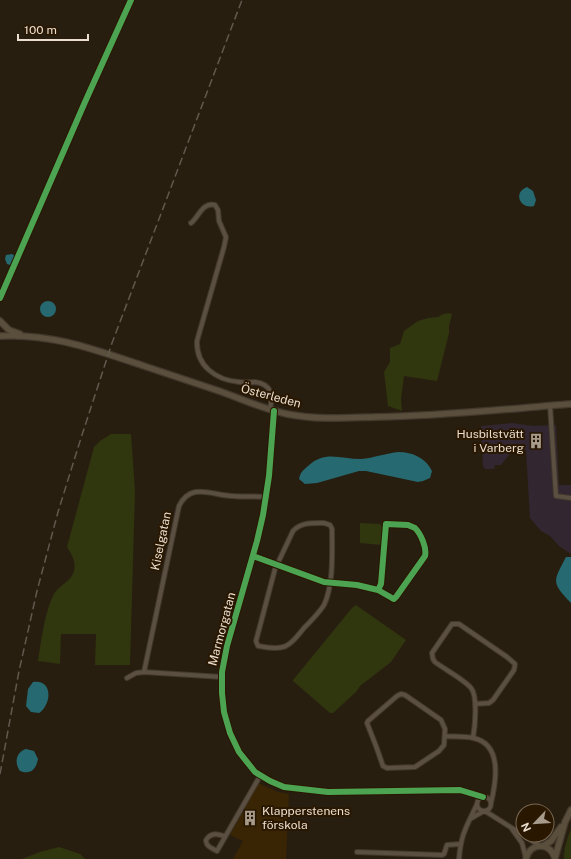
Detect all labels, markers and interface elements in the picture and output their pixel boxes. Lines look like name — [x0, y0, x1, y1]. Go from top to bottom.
scale bar — [18, 16, 88, 42]
text: 100 m — [24, 23, 57, 37]
street label: Österleden — [239, 381, 303, 411]
place label: Husbilstvätt i Varberg — [456, 427, 524, 455]
building icon: Husbilstvätt i Varberg — [527, 432, 545, 450]
street label: Kiselgatan — [148, 510, 174, 572]
street label: Marmorgatan — [205, 591, 239, 667]
north arrow — [515, 803, 555, 843]
place label: Klapperstenens förskola — [262, 804, 350, 832]
building icon: Klapperstenens förskola — [241, 809, 259, 827]
text: N — [519, 821, 533, 834]

